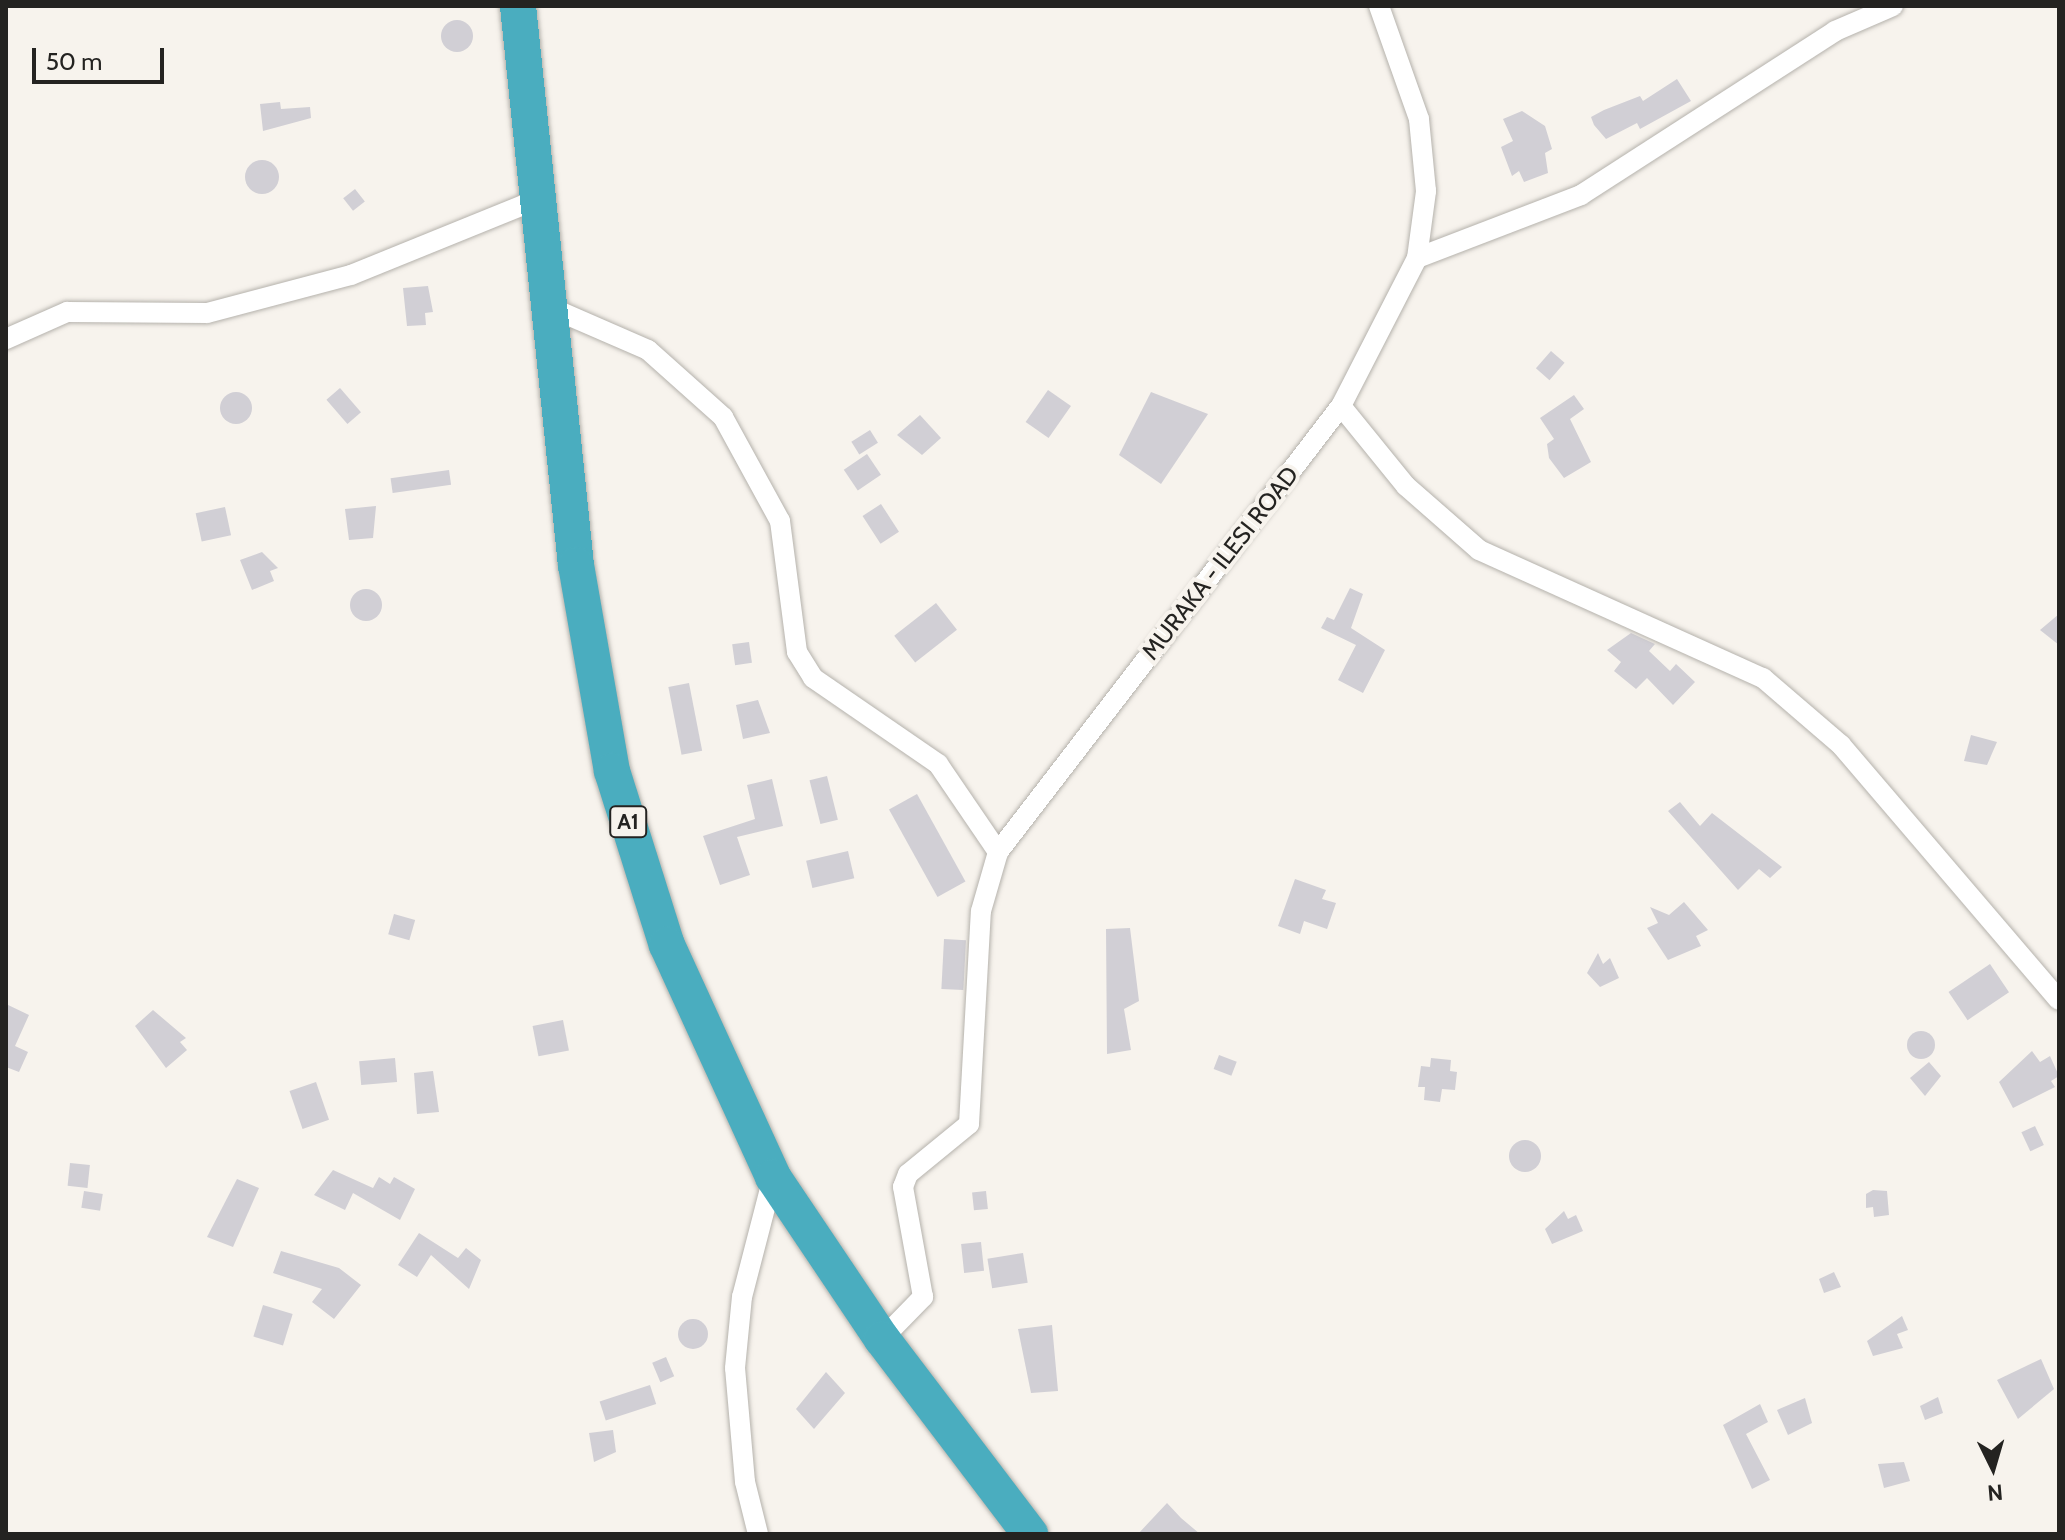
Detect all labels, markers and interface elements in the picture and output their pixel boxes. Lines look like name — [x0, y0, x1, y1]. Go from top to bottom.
scale bar — [36, 32, 168, 82]
text: 50 m — [46, 47, 102, 76]
street label: MURAKA - ILESI ROAD — [1136, 461, 1304, 665]
road number: A1 — [608, 804, 648, 840]
north arrow — [1953, 1428, 2033, 1508]
text: N — [1986, 1478, 2004, 1507]

